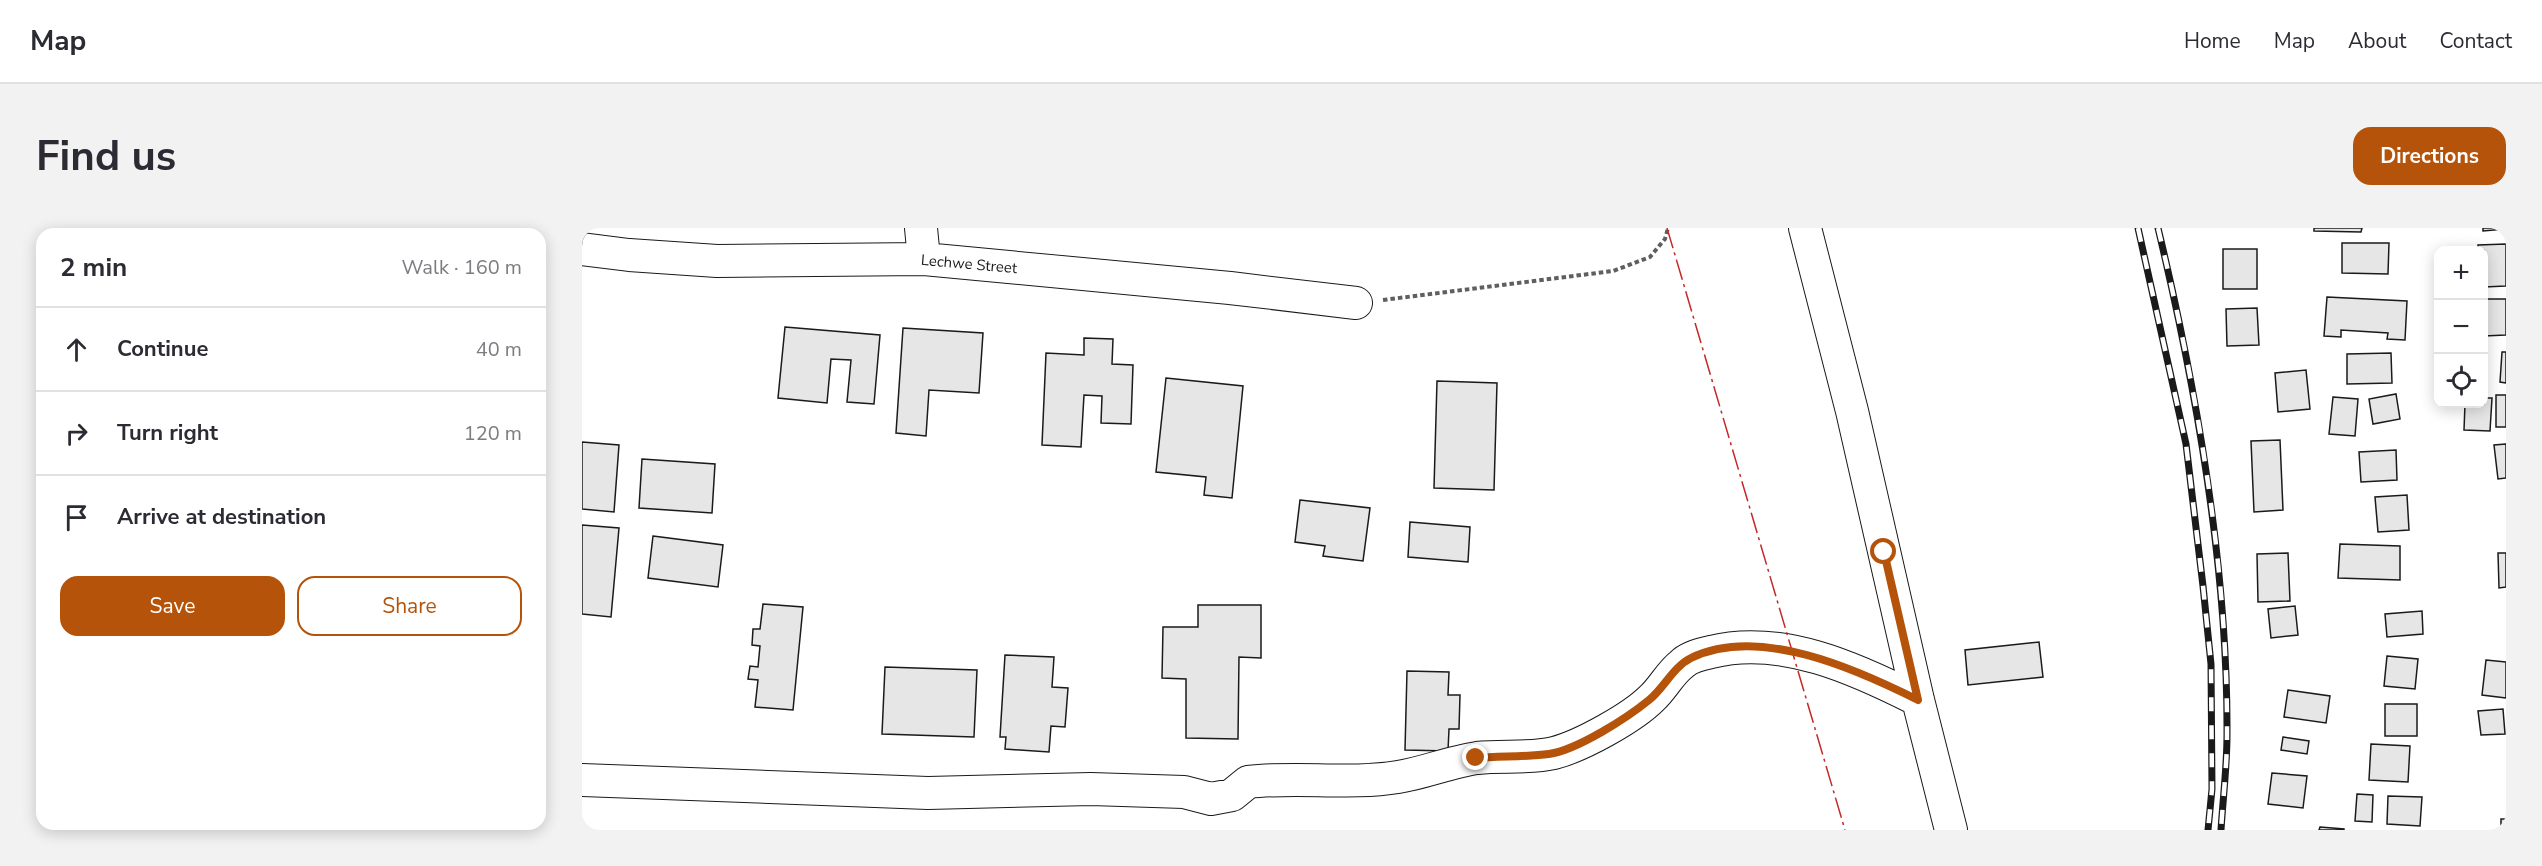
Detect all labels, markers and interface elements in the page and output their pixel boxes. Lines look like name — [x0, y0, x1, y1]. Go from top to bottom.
text: Map — [30, 22, 86, 60]
text: Home — [2184, 27, 2241, 55]
text: Map — [2274, 27, 2315, 55]
text: About — [2348, 27, 2406, 55]
text: Contact — [2439, 27, 2512, 55]
button: Directions — [2353, 127, 2506, 185]
text: Find us — [36, 128, 176, 185]
map controls — [2434, 246, 2488, 408]
button: + — [2434, 246, 2488, 300]
text: 2 min — [60, 250, 127, 285]
street label: Lechwe Street — [920, 250, 1019, 278]
text: Walk · 160 m — [402, 254, 522, 281]
button: − — [2434, 300, 2488, 354]
icon: ahead — [60, 333, 93, 366]
text: Continue — [117, 334, 208, 364]
text: 40 m — [476, 336, 522, 363]
button: locate — [2434, 354, 2488, 408]
icon: right — [60, 417, 93, 450]
text: Turn right — [117, 418, 218, 448]
text: 120 m — [464, 420, 522, 447]
icon: arrive — [60, 501, 93, 534]
text: Arrive at destination — [117, 502, 326, 532]
route start — [1870, 538, 1896, 564]
button: Save — [60, 576, 285, 636]
button: Share — [297, 576, 522, 636]
route end — [1462, 744, 1488, 770]

